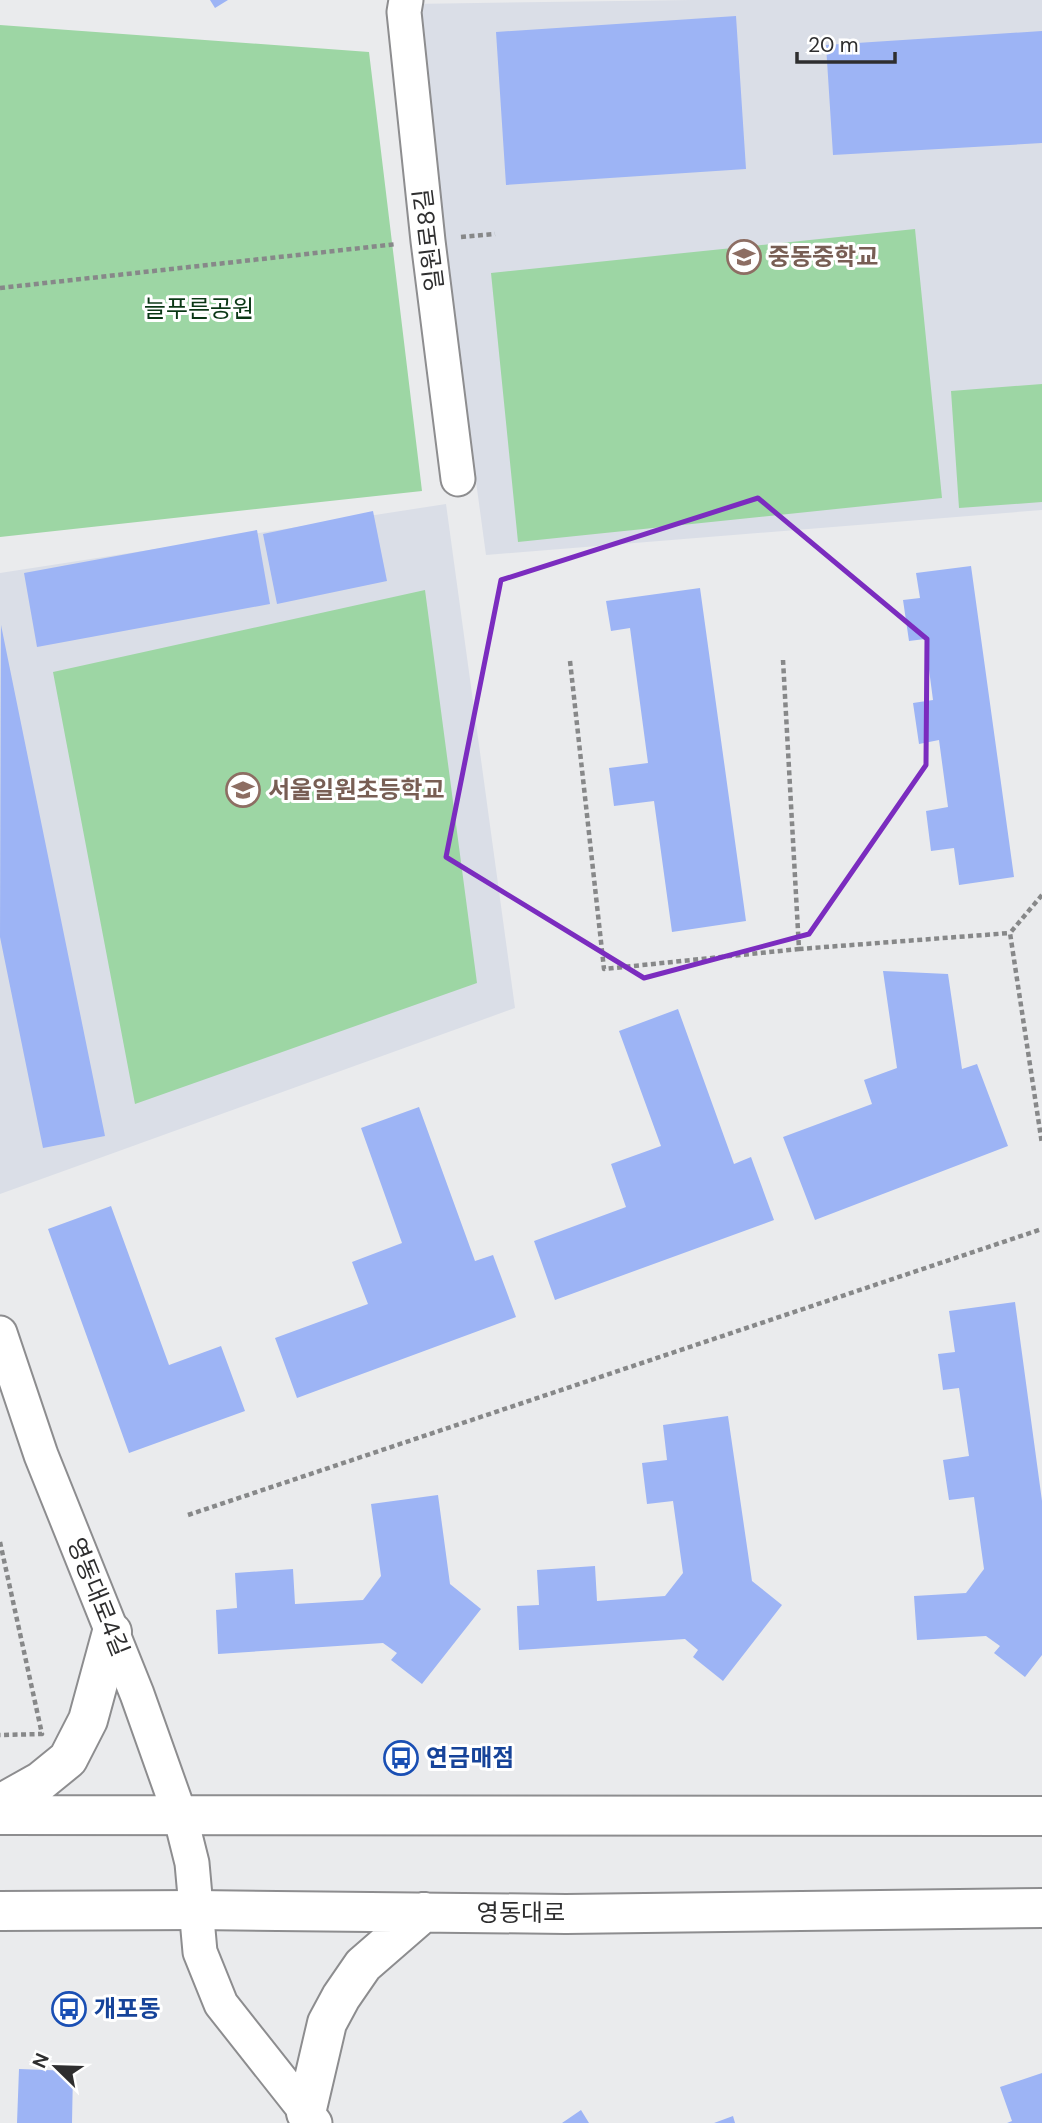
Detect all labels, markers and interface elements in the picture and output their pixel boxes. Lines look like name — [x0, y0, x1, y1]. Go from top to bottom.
scale bar — [797, 21, 895, 65]
text: 20 m — [808, 31, 859, 59]
street label: 일원로8길 — [407, 187, 450, 293]
school or university icon: 중동중학교 — [725, 238, 763, 276]
place label: 중동중학교 — [768, 241, 878, 272]
park label: 늘푸른공원 — [144, 293, 254, 324]
school or university icon: 서울일원초등학교 — [224, 771, 262, 809]
place label: 서울일원초등학교 — [268, 774, 445, 805]
street label: 영동대로4길 — [61, 1533, 136, 1661]
bus stop icon: 연금매점 — [382, 1739, 420, 1777]
place label: 연금매점 — [426, 1742, 514, 1773]
street label: 영동대로 — [477, 1897, 565, 1928]
bus stop icon: 개포동 — [50, 1990, 88, 2028]
place label: 개포동 — [94, 1993, 160, 2024]
north arrow — [21, 2032, 91, 2102]
text: N — [27, 2049, 55, 2072]

